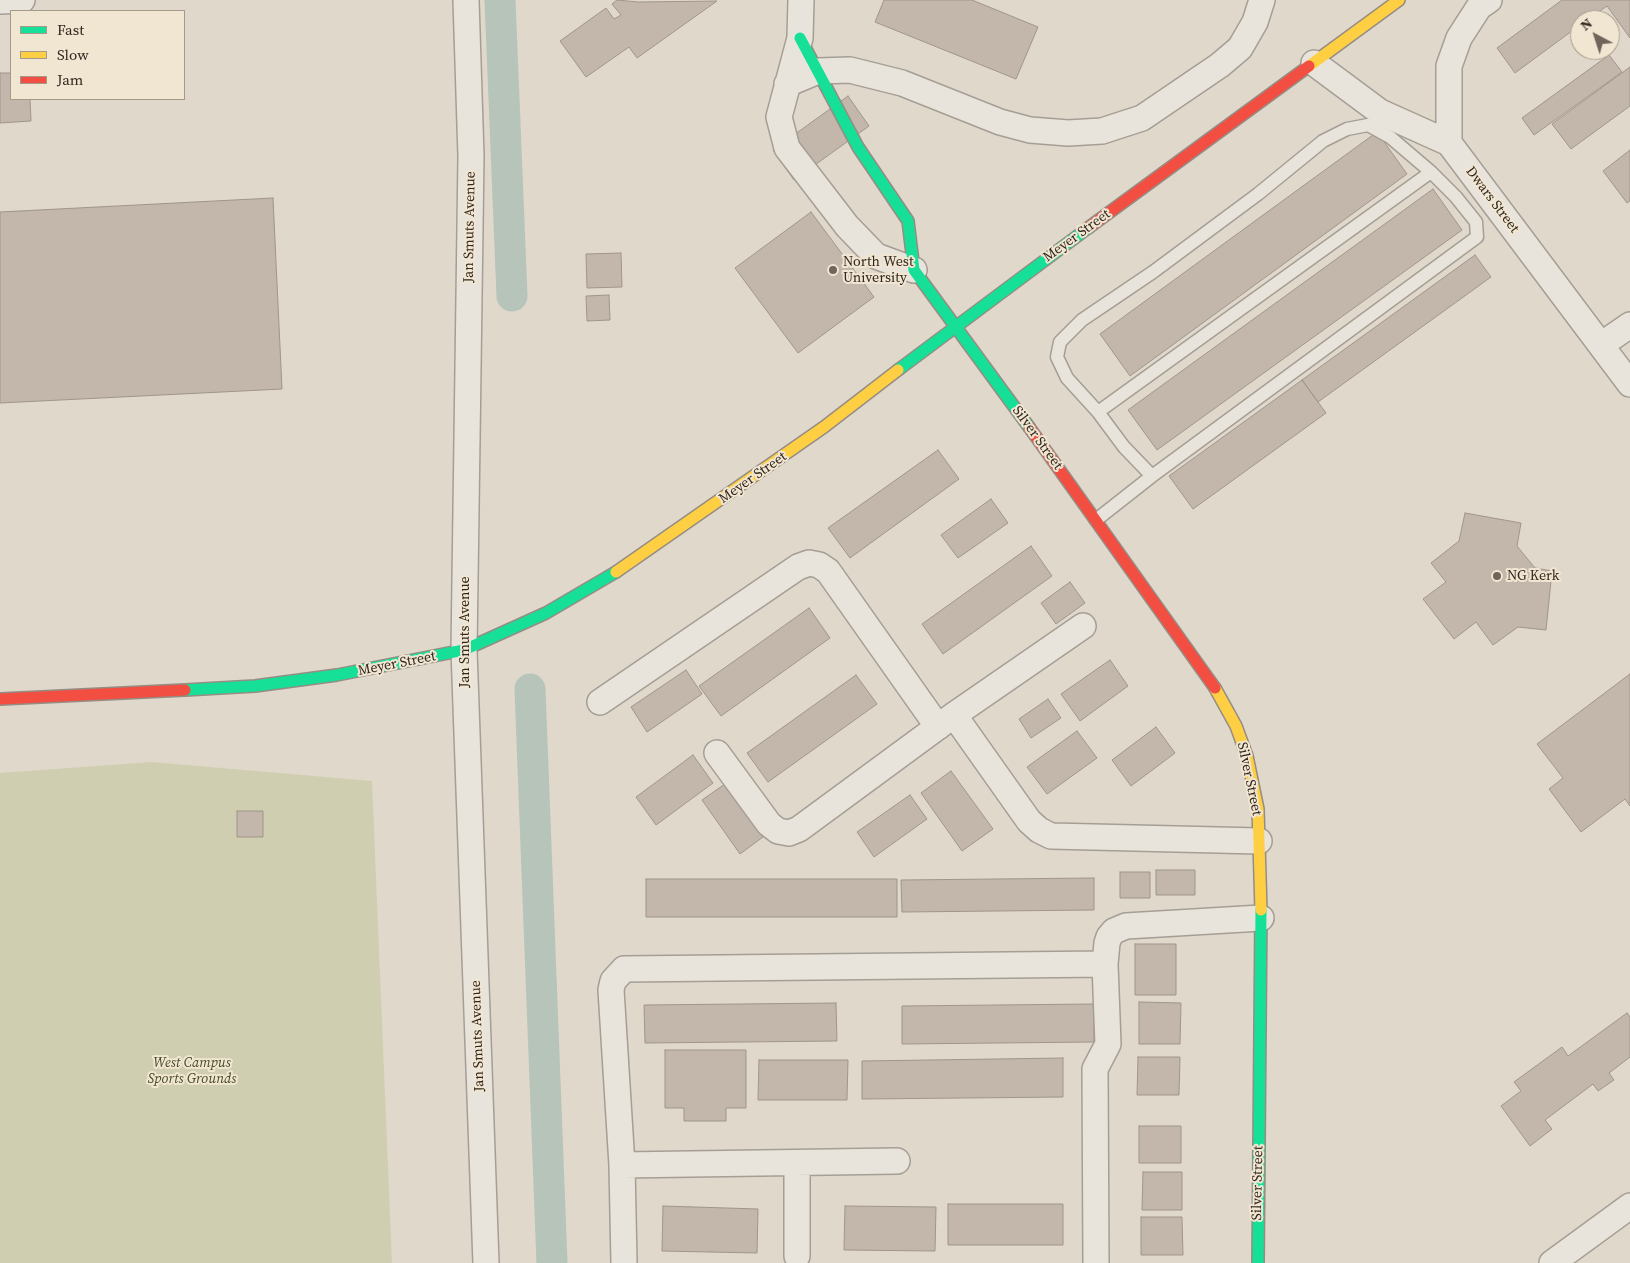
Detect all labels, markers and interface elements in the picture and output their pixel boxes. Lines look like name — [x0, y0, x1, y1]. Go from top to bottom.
legend — [10, 10, 185, 100]
north arrow — [1570, 10, 1620, 60]
text: N — [1576, 13, 1596, 35]
text: Fast — [57, 19, 84, 40]
text: Slow — [57, 44, 89, 65]
text: Jam — [57, 69, 83, 90]
street label: Dwars Street — [1462, 163, 1522, 237]
street label: Jan Smuts Avenue — [461, 171, 479, 283]
street label: Meyer Street — [1040, 206, 1114, 266]
place label: North West University — [843, 254, 913, 286]
marker: North West University — [827, 264, 839, 276]
street label: Silver Street — [1008, 403, 1066, 473]
street label: Meyer Street — [716, 449, 790, 507]
place label: NG Kerk — [1507, 568, 1559, 584]
marker: NG Kerk — [1491, 570, 1503, 582]
street label: Jan Smuts Avenue — [457, 576, 473, 688]
street label: Meyer Street — [357, 648, 437, 680]
street label: Silver Street — [1233, 741, 1265, 817]
street label: Jan Smuts Avenue — [468, 980, 488, 1092]
park label: West Campus Sports Grounds — [148, 1055, 236, 1088]
street label: Silver Street — [1249, 1146, 1267, 1220]

